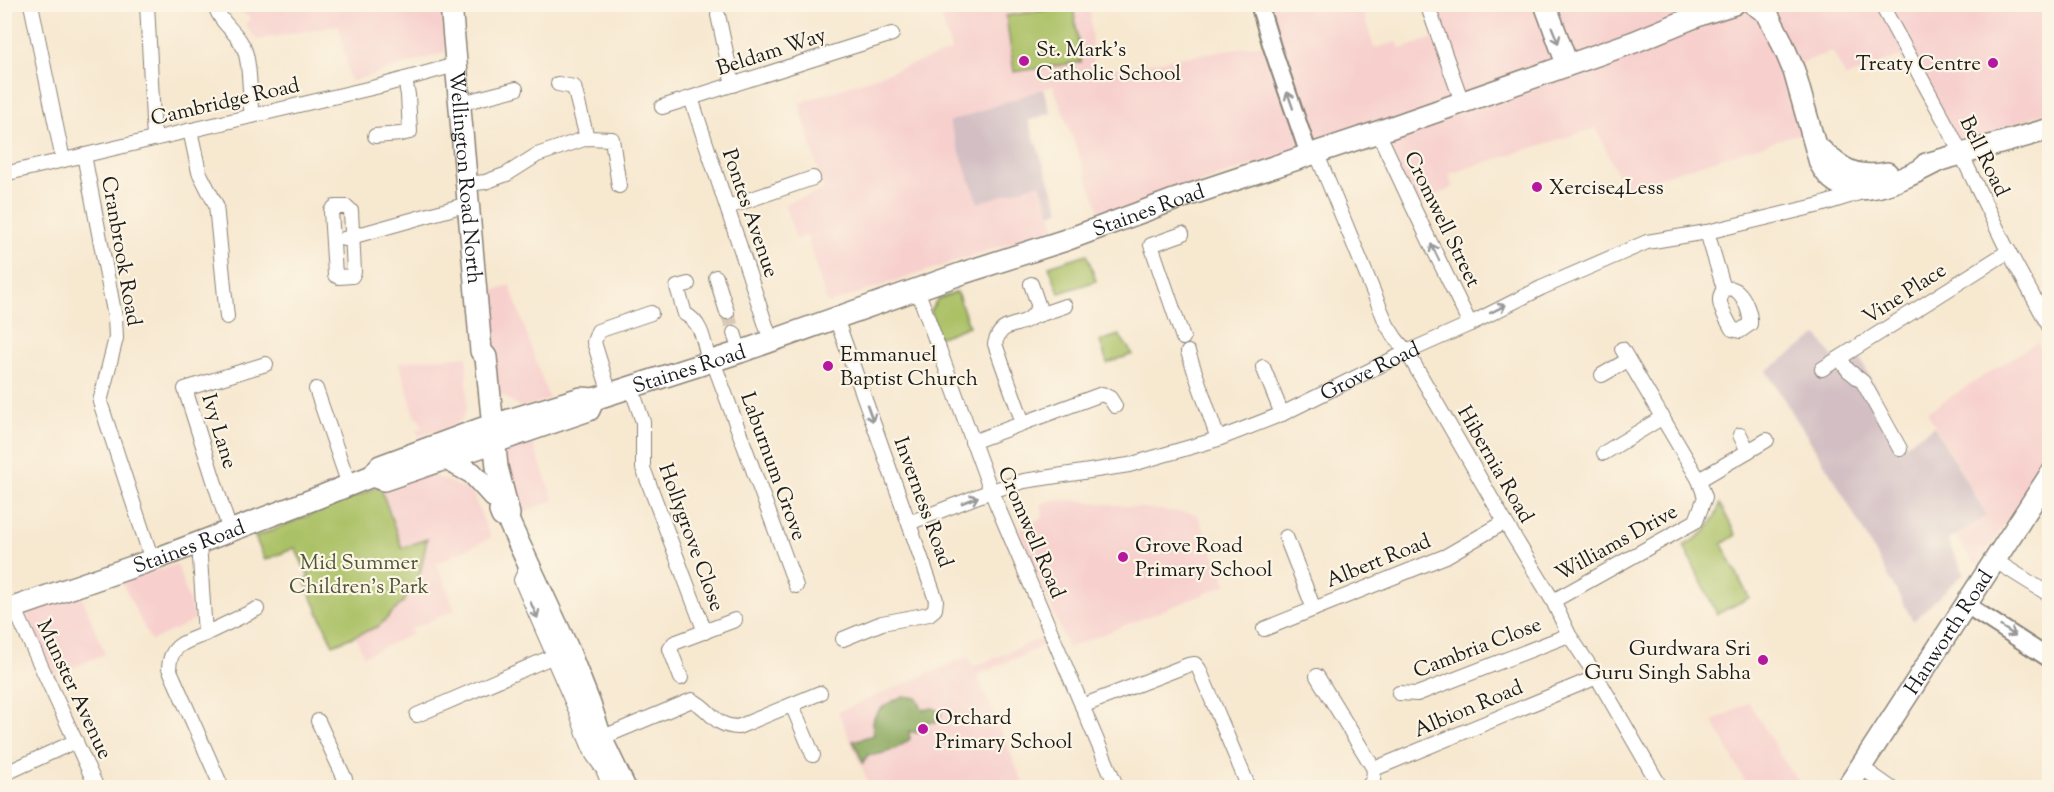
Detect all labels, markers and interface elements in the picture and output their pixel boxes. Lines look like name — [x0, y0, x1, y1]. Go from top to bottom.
street label: Beldam Way — [713, 21, 831, 85]
one-way arrow — [1551, 25, 1562, 43]
place label: St. Mark's Catholic School — [1036, 36, 1181, 90]
place label: Treaty Centre — [1856, 50, 1981, 80]
marker: St. Mark's Catholic School — [1017, 54, 1031, 68]
marker: Treaty Centre — [1986, 56, 2000, 70]
street label: Wellington Road North — [440, 70, 488, 285]
street label: Cambridge Road — [148, 71, 303, 135]
one-way arrow — [1283, 91, 1294, 109]
street label: Bell Road — [1951, 112, 2016, 202]
street label: Pontes Avenue — [713, 145, 785, 282]
street label: Cromwell Street — [1395, 147, 1487, 293]
street label: Cranbrook Road — [92, 174, 148, 329]
place label: Xercise4Less — [1549, 174, 1664, 204]
street label: Staines Road — [1089, 178, 1209, 246]
marker: Xercise4Less — [1530, 180, 1544, 194]
one-way arrow — [1429, 244, 1440, 262]
street label: Vine Place — [1857, 256, 1953, 333]
one-way arrow — [1489, 303, 1507, 315]
street label: Grove Road — [1316, 335, 1425, 410]
street label: Staines Road — [629, 338, 750, 403]
place label: Emmanuel Baptist Church — [840, 341, 978, 395]
marker: Emmanuel Baptist Church — [821, 359, 835, 373]
street label: Laburnum Grove — [731, 388, 813, 545]
street label: Ivy Lane — [192, 390, 244, 473]
street label: Hibernia Road — [1448, 401, 1540, 529]
one-way arrow — [865, 403, 876, 422]
street label: Inverness Road — [885, 433, 960, 572]
street label: Hollygrove Close — [649, 460, 731, 616]
street label: Cromwell Road — [989, 462, 1072, 604]
one-way arrow — [960, 493, 978, 504]
street label: Williams Drive — [1550, 498, 1684, 590]
street label: Staines Road — [130, 513, 250, 582]
street label: Albert Road — [1322, 527, 1436, 597]
place label: Grove Road Primary School — [1135, 532, 1273, 586]
park label: Mid Summer Children's Park — [289, 549, 429, 603]
marker: Grove Road Primary School — [1116, 550, 1130, 564]
street label: Hanworth Road — [1898, 564, 2002, 702]
one-way arrow — [529, 601, 541, 619]
street label: Cambria Close — [1409, 611, 1546, 687]
street label: Munster Avenue — [28, 615, 119, 765]
one-way arrow — [1999, 625, 2016, 638]
place label: Gurdwara Sri Guru Singh Sabha — [1584, 635, 1751, 689]
marker: Gurdwara Sri Guru Singh Sabha — [1756, 653, 1770, 667]
street label: Albion Road — [1410, 673, 1528, 746]
place label: Orchard Primary School — [935, 704, 1073, 758]
marker: Orchard Primary School — [916, 722, 930, 736]

